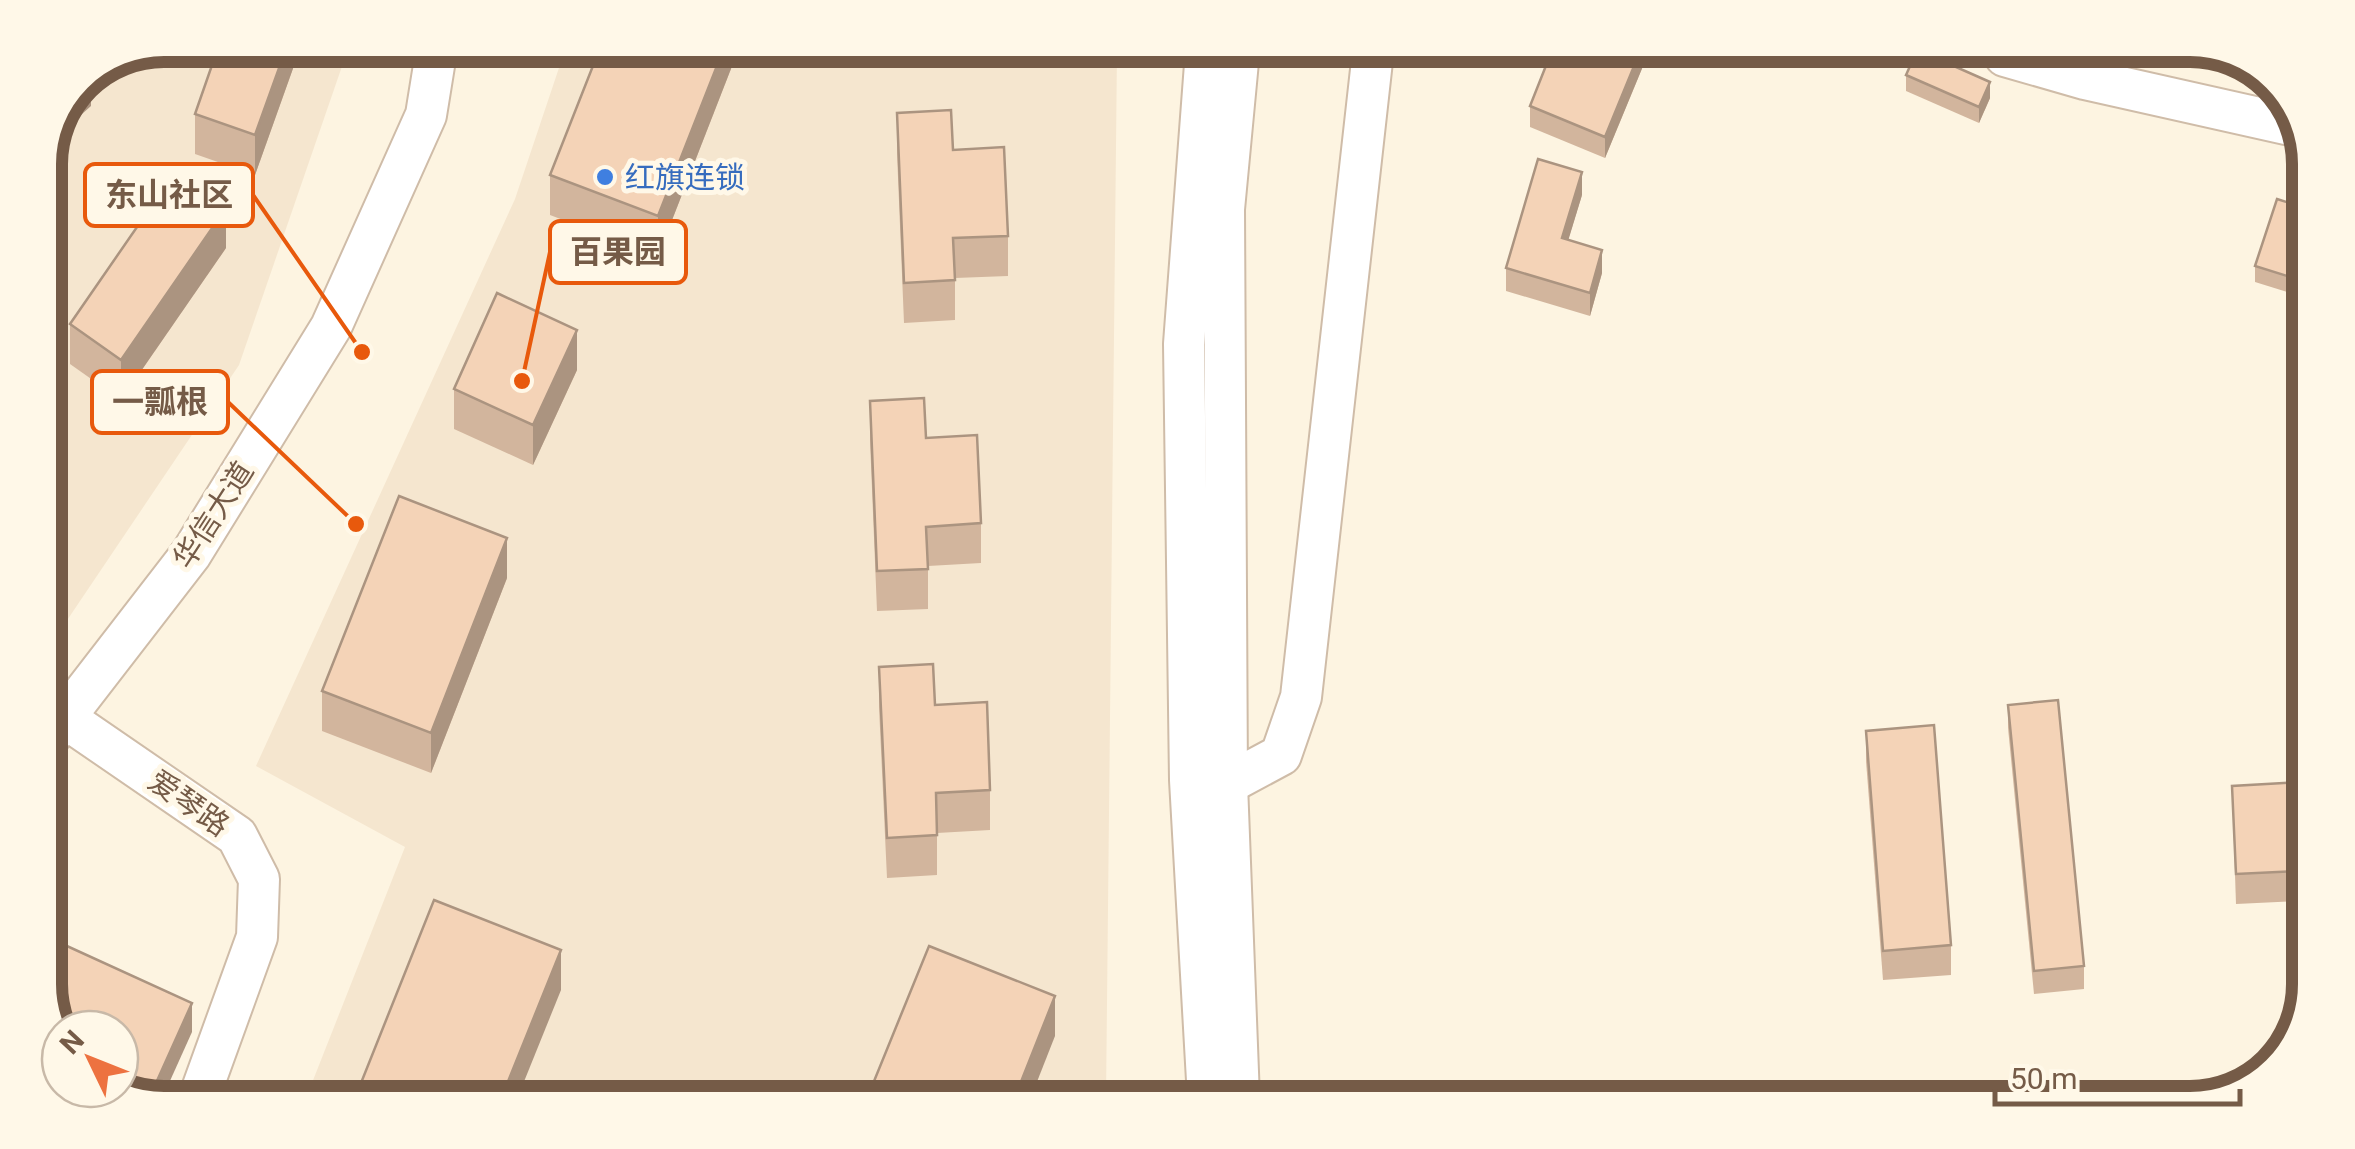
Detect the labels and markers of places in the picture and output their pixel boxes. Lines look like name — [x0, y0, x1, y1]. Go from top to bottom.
place label: 红旗连锁 — [625, 160, 745, 195]
callout: 东山社区 — [85, 164, 253, 226]
marker: 红旗连锁 — [594, 166, 616, 188]
callout: 百果园 — [550, 221, 686, 283]
callout: 一瓢根 — [92, 371, 228, 433]

